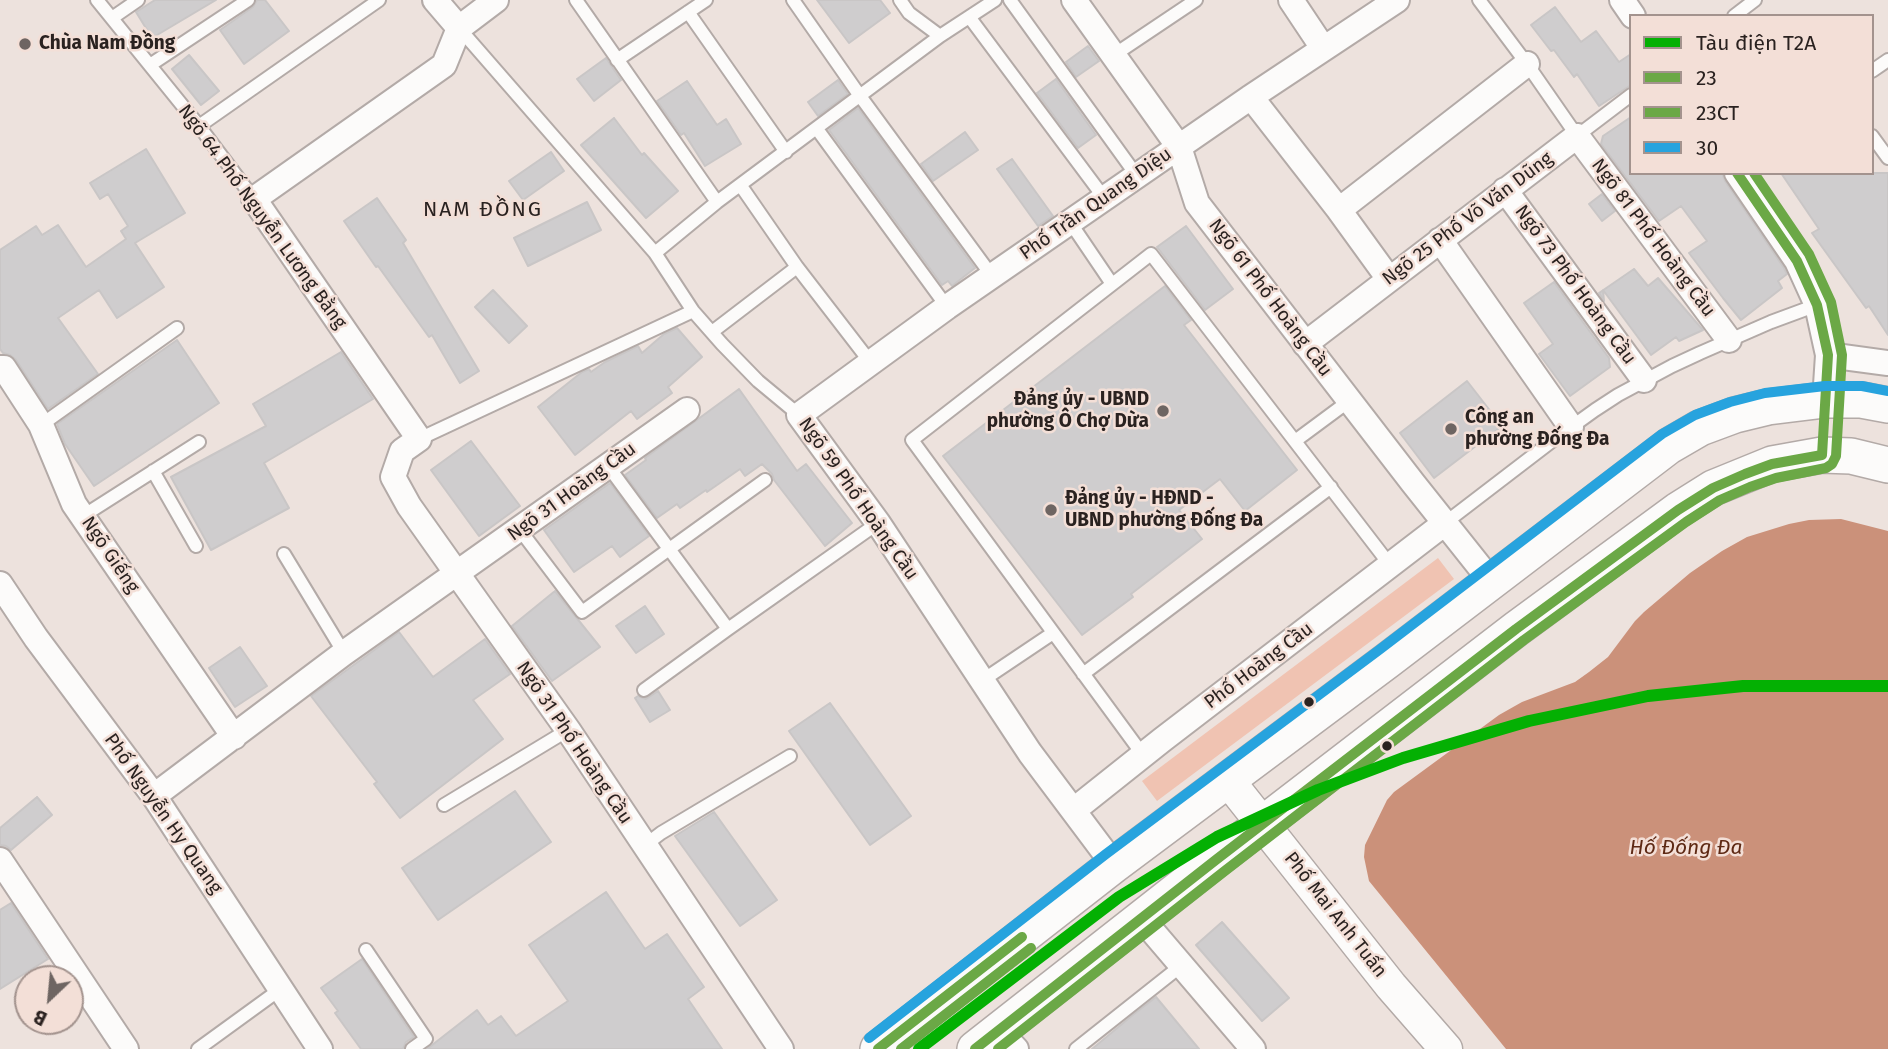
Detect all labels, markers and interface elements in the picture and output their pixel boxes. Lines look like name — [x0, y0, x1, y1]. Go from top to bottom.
legend — [1629, 14, 1874, 175]
text: Tàu điện T2A — [1696, 30, 1816, 56]
place label: Chùa Nam Đồng — [39, 33, 175, 55]
marker: Chùa Nam Đồng — [17, 36, 33, 52]
text: 23 — [1696, 65, 1717, 91]
street label: Ngõ 64 Phố Nguyễn Lương Bằng — [173, 100, 351, 334]
text: 23CT — [1696, 100, 1739, 126]
text: 30 — [1696, 135, 1718, 161]
street label: Phố Trần Quang Diệu — [1016, 143, 1176, 265]
street label: Ngõ 25 Phố Võ Văn Dũng — [1378, 147, 1558, 291]
street label: Ngõ 81 Phố Hoàng Cầu — [1586, 155, 1720, 321]
district label: NAM ĐỒNG — [424, 197, 542, 223]
street label: Ngõ 73 Phố Hoàng Cầu — [1510, 201, 1640, 369]
street label: Ngõ 61 Phố Hoàng Cầu — [1203, 215, 1337, 381]
place label: Đảng ủy - UBND phường Ô Chợ Dừa — [987, 389, 1149, 433]
marker: Đảng ủy - UBND phường Ô Chợ Dừa — [1155, 403, 1171, 419]
place label: Công an phường Đống Đa — [1465, 407, 1609, 451]
street label: Ngõ 59 Phố Hoàng Cầu — [793, 413, 923, 585]
marker: Công an phường Đống Đa — [1443, 421, 1459, 437]
street label: Ngõ 31 Hoàng Cầu — [503, 438, 641, 546]
place label: Đảng ủy - HĐND - UBND phường Đống Đa — [1065, 488, 1263, 532]
marker: Đảng ủy - HĐND - UBND phường Đống Đa — [1043, 502, 1059, 518]
street label: Ngõ Giếng — [76, 512, 144, 598]
street label: Phố Hoàng Cầu — [1200, 618, 1318, 714]
street label: Ngõ 31 Phố Hoàng Cầu — [511, 657, 637, 829]
unlabelled marker — [1302, 695, 1316, 709]
street label: Phố Nguyễn Hy Quang — [99, 730, 227, 898]
unlabelled marker — [1380, 739, 1394, 753]
water label: Hố Đống Đa — [1630, 835, 1742, 861]
street label: Phố Mai Anh Tuấn — [1279, 848, 1391, 982]
north arrow — [14, 965, 84, 1035]
text: B — [30, 1005, 51, 1030]

